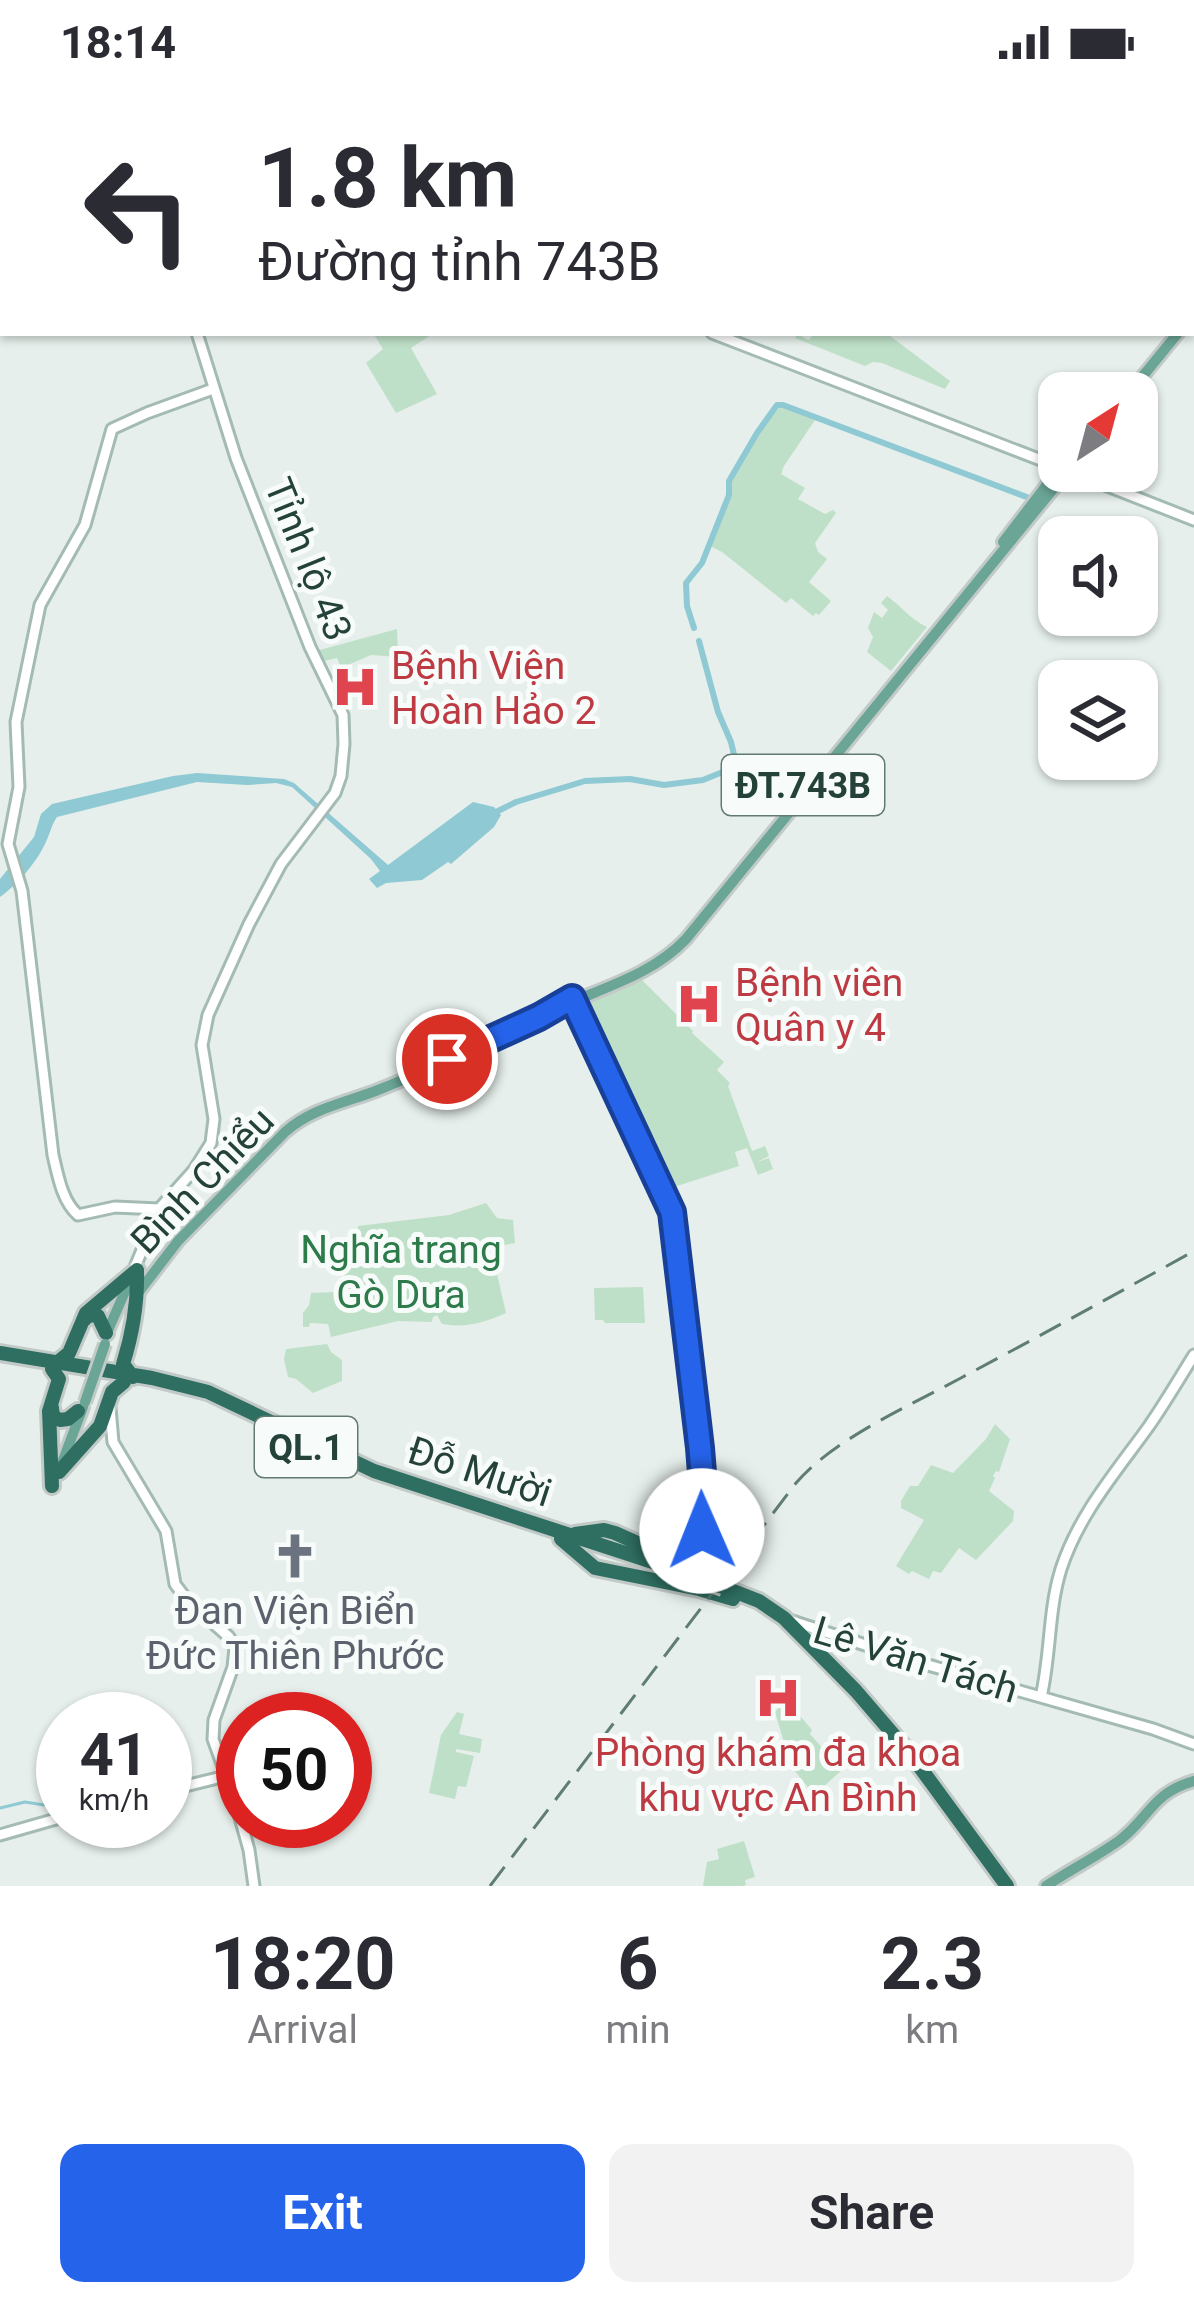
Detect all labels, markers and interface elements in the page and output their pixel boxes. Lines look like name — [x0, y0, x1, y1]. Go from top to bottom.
text: 18:14 — [60, 16, 176, 69]
text: 1.8 km — [258, 129, 517, 228]
icon: left — [60, 132, 216, 288]
text: Đường tỉnh 743B — [258, 230, 661, 293]
north arrow — [1038, 372, 1158, 492]
map controls — [1038, 372, 1158, 780]
street label: Tỉnh lộ 43 — [255, 472, 361, 647]
button: sound — [1038, 516, 1158, 636]
place label: Bệnh Viện Hoàn Hảo 2 — [391, 643, 596, 734]
button: layers — [1038, 660, 1158, 780]
hospital icon: Bệnh Viện Hoàn Hảo 2 — [330, 662, 380, 712]
road number: ĐT.743B — [722, 755, 884, 815]
place label: Bệnh viên Quân y 4 — [735, 960, 903, 1051]
hospital icon: Bệnh viên Quân y 4 — [674, 979, 724, 1029]
pin — [396, 1008, 498, 1110]
icon: arrive — [414, 1026, 480, 1092]
street label: Bình Chiểu — [122, 1098, 284, 1263]
park label: Nghĩa trang Gò Dưa — [300, 1227, 502, 1318]
road number: QL.1 — [255, 1417, 357, 1477]
street label: Đỗ Mười — [402, 1427, 557, 1517]
position arrow — [639, 1468, 765, 1594]
church icon: Đan Viện Biển Đức Thiên Phước — [270, 1531, 320, 1581]
place label: Đan Viện Biển Đức Thiên Phước — [146, 1588, 444, 1679]
street label: Lê Văn Tách — [808, 1607, 1023, 1713]
hospital icon: Phòng khám đa khoa khu vực An Bình — [753, 1673, 803, 1723]
speed limit sign: 50 — [216, 1692, 372, 1848]
text: 41 — [80, 1719, 148, 1790]
place label: Phòng khám đa khoa khu vực An Bình — [595, 1730, 961, 1821]
text: km/h — [79, 1782, 149, 1817]
text: 18:20 — [210, 1922, 395, 2007]
text: 6 — [617, 1922, 659, 2007]
text: 2.3 — [881, 1922, 984, 2007]
text: Arrival — [247, 2007, 358, 2053]
text: min — [605, 2007, 671, 2053]
text: km — [905, 2007, 959, 2053]
button: Exit — [60, 2144, 585, 2282]
button: Share — [609, 2144, 1134, 2282]

